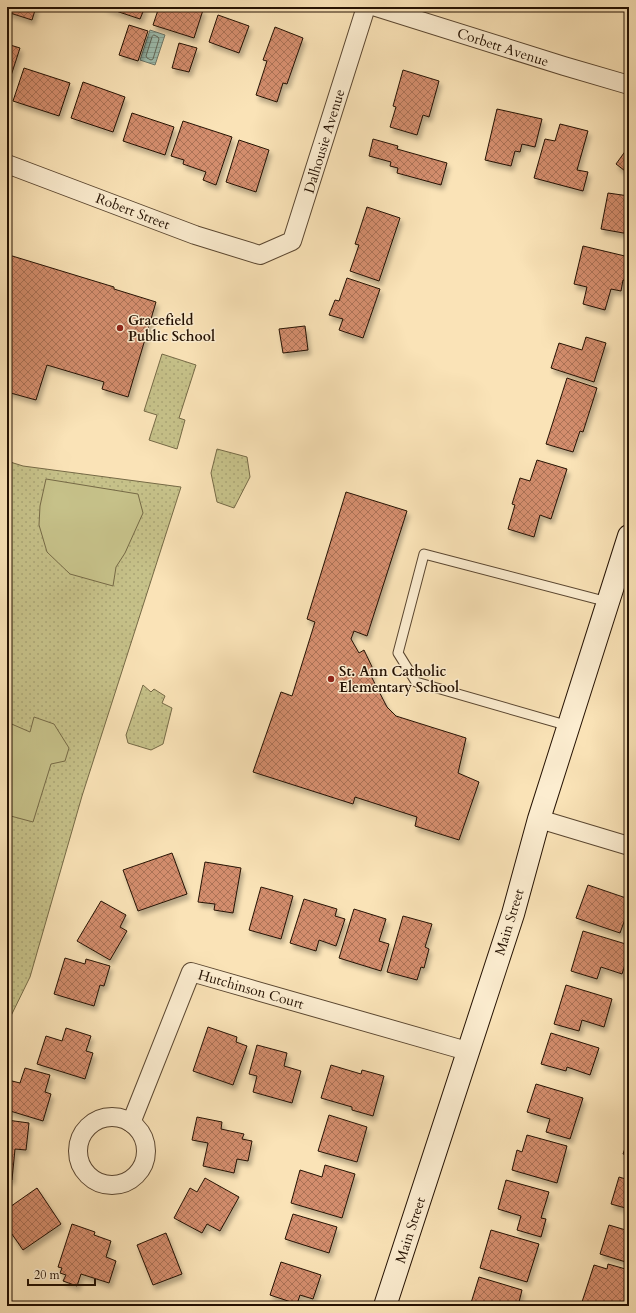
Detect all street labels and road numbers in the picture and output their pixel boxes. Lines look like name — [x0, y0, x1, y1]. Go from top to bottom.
street label: Corbett Avenue — [455, 24, 551, 71]
street label: Dalhousie Avenue — [300, 87, 349, 196]
street label: Robert Street — [93, 189, 173, 235]
street label: Main Street — [490, 886, 529, 958]
street label: Hutchinson Court — [196, 965, 307, 1014]
street label: Main Street — [391, 1194, 430, 1266]

